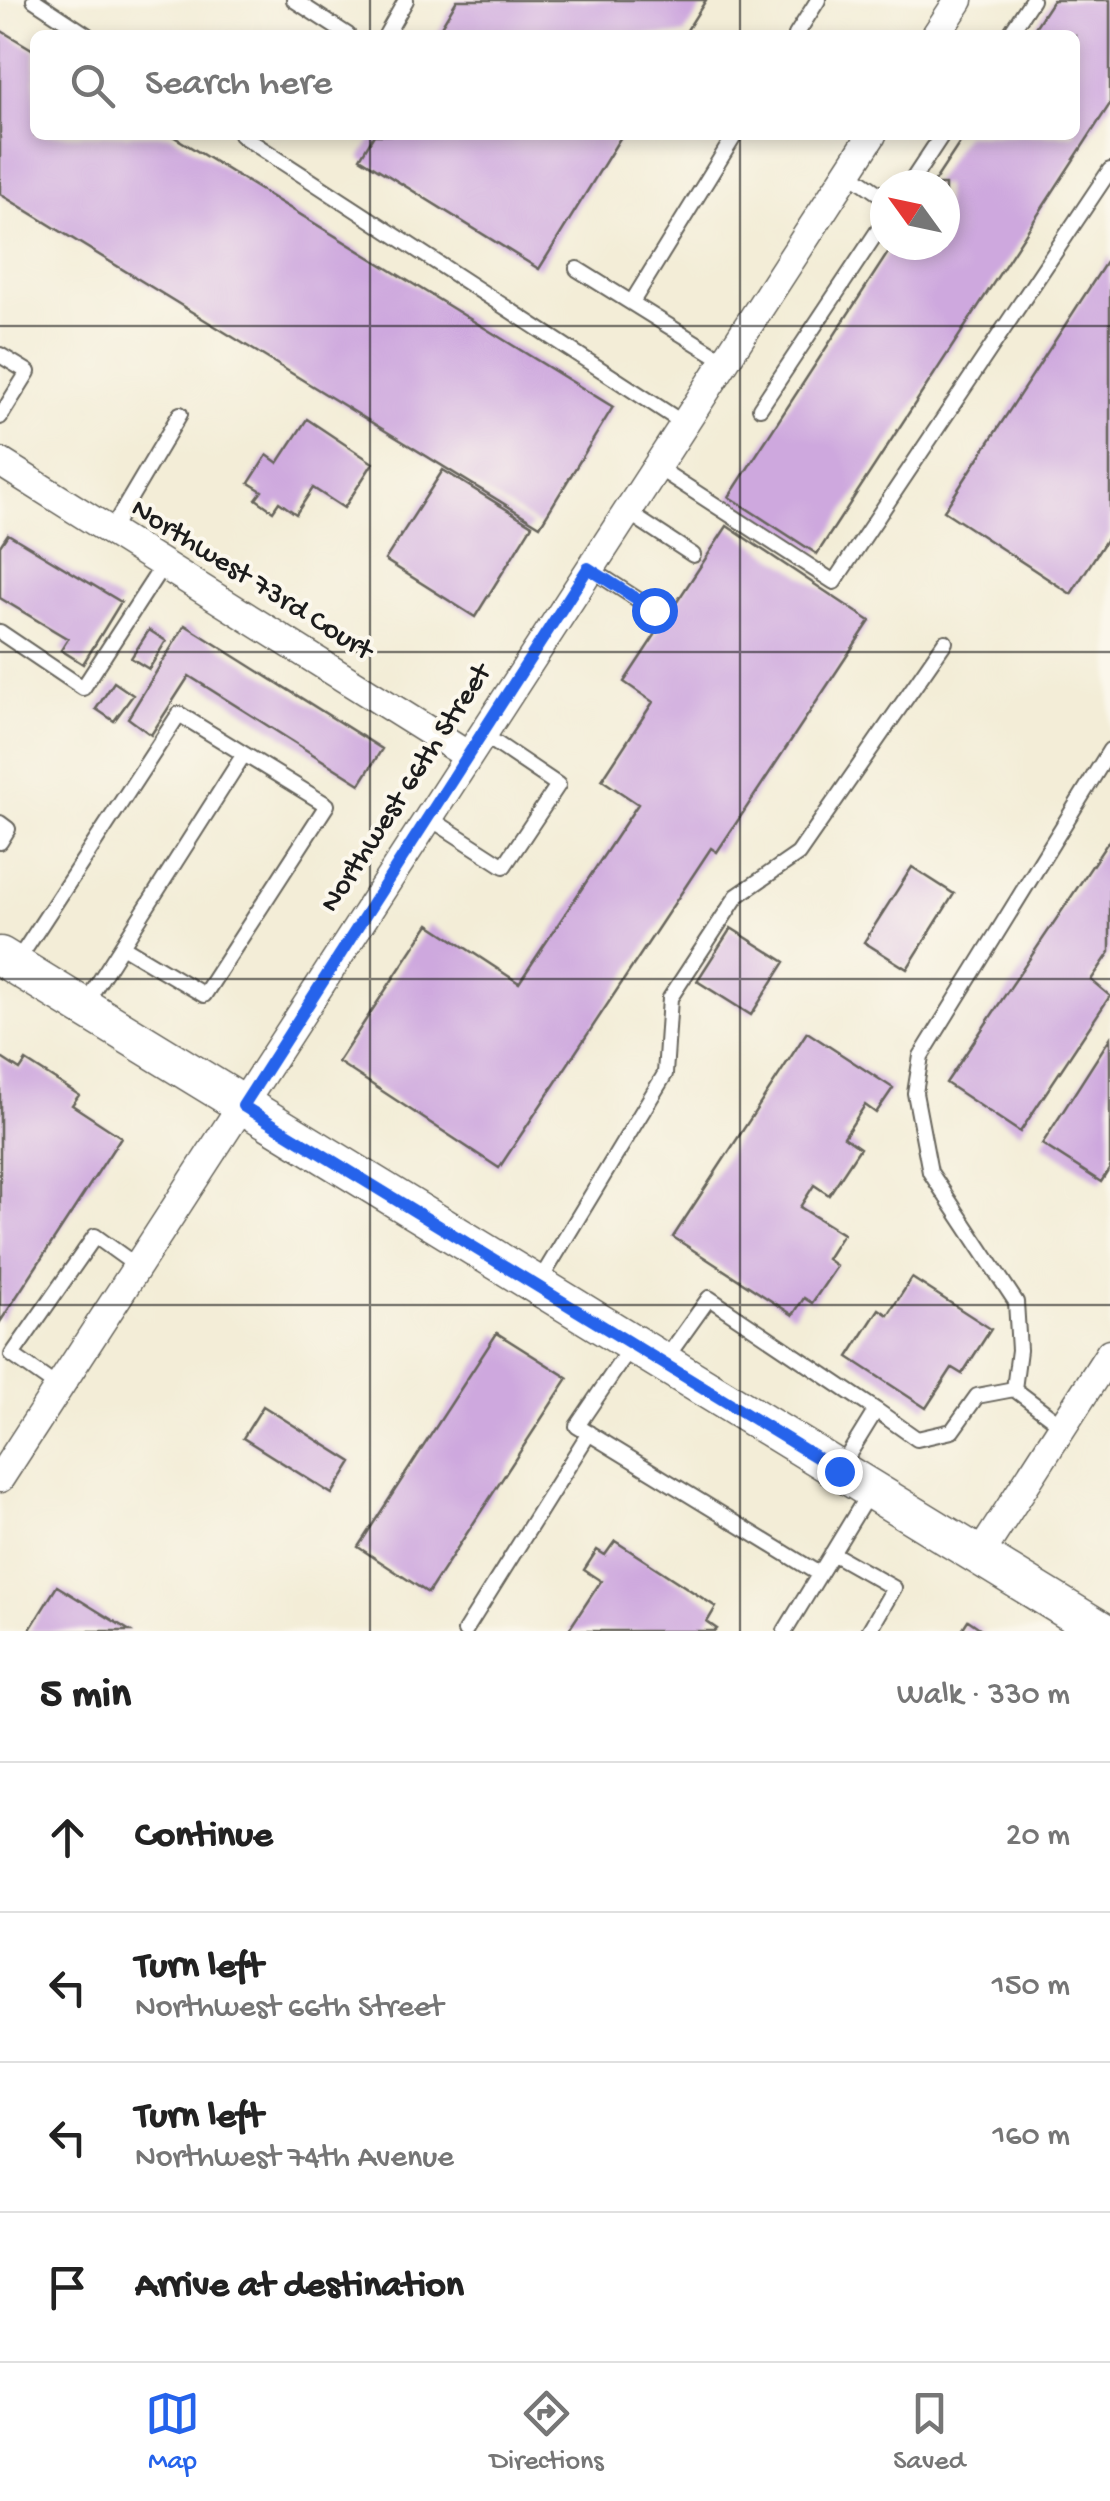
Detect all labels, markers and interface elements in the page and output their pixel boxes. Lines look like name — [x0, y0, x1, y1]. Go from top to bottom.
search box — [30, 30, 1080, 140]
icon: search — [65, 58, 120, 113]
text: Search here — [145, 63, 332, 107]
north arrow — [870, 170, 960, 260]
street label: Northwest 73rd Court — [124, 492, 381, 671]
route start — [632, 588, 678, 634]
street label: Northwest 66th Street — [314, 656, 502, 920]
route end — [817, 1449, 863, 1495]
text: 5 min — [40, 1672, 131, 1721]
text: Walk · 330 m — [897, 1677, 1070, 1715]
icon: ahead — [40, 1810, 95, 1865]
text: Continue — [135, 1815, 273, 1859]
text: 20 m — [1006, 1818, 1070, 1856]
text: Turn left — [135, 1946, 263, 1990]
icon: left — [40, 1960, 95, 2015]
text: 150 m — [992, 1968, 1070, 2006]
text: Northwest 66th Street — [135, 1990, 443, 2028]
text: Turn left — [135, 2096, 263, 2140]
icon: left — [40, 2110, 95, 2165]
text: 160 m — [992, 2118, 1070, 2156]
text: Northwest 74th Avenue — [135, 2140, 454, 2178]
icon: arrive — [40, 2260, 95, 2315]
text: Arrive at destination — [135, 2265, 464, 2309]
tab: Map — [145, 2386, 200, 2479]
tab: Directions — [490, 2386, 604, 2479]
tab: Saved — [893, 2386, 965, 2479]

